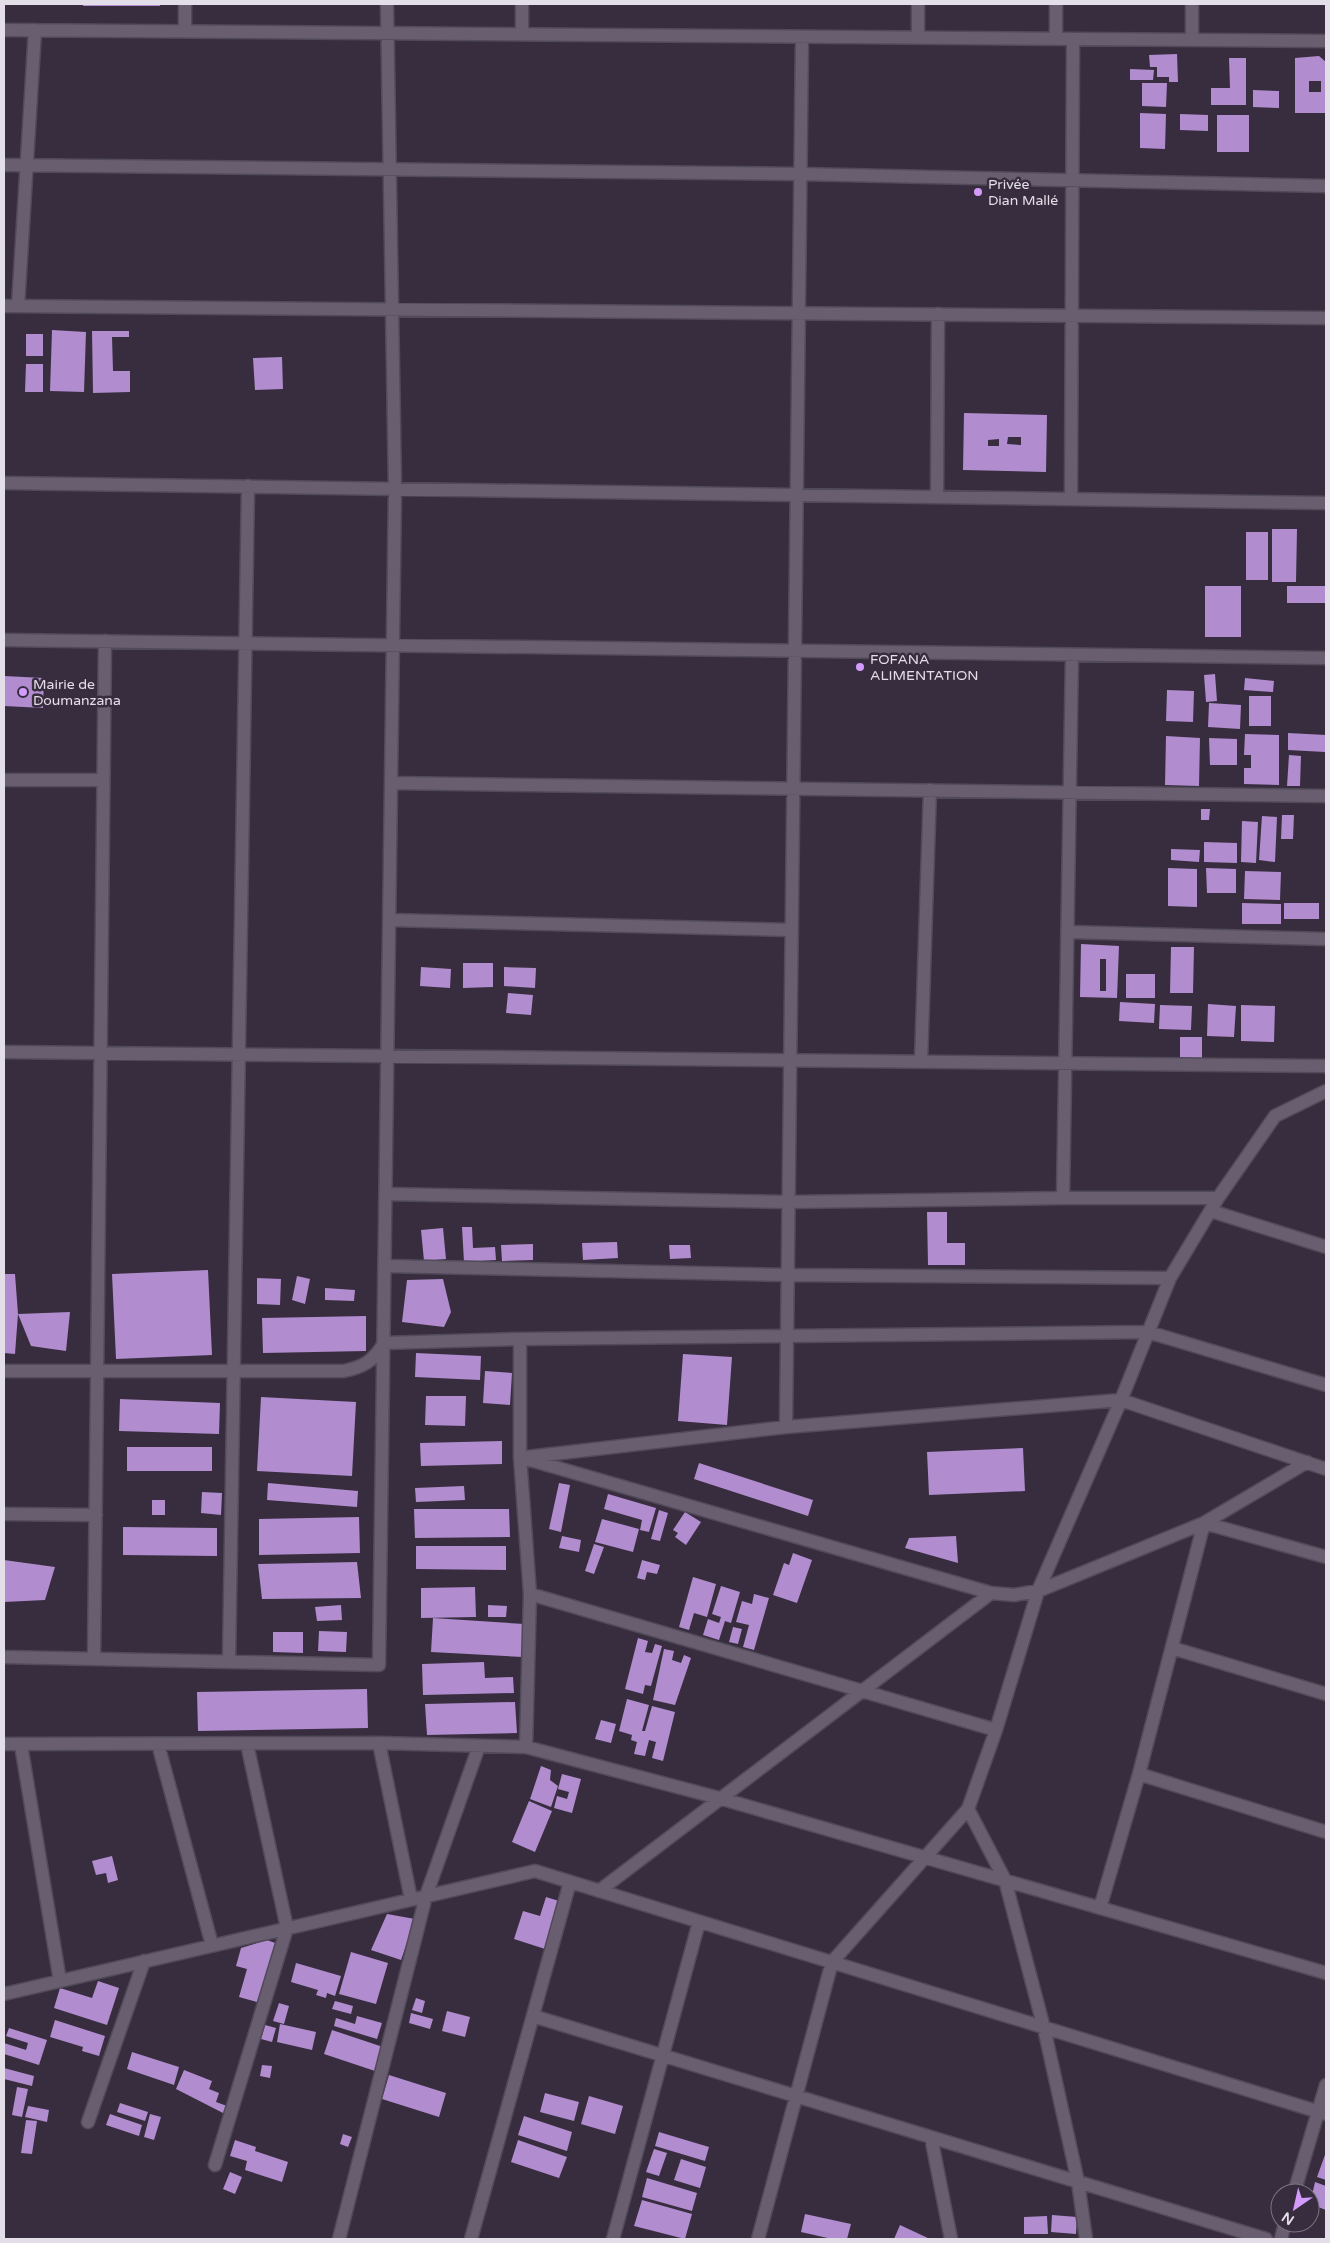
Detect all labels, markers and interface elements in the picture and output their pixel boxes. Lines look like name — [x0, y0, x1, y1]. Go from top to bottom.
place label: Privée Dian Mallé — [988, 176, 1058, 209]
marker: Privée Dian Mallé — [972, 186, 984, 198]
place label: FOFANA ALIMENTATION — [870, 651, 979, 684]
marker: FOFANA ALIMENTATION — [854, 661, 866, 673]
place label: Mairie de Doumanzana — [33, 676, 121, 709]
marker: Mairie de Doumanzana — [17, 686, 29, 698]
north arrow — [1270, 2183, 1320, 2233]
text: N — [1279, 2208, 1297, 2229]

